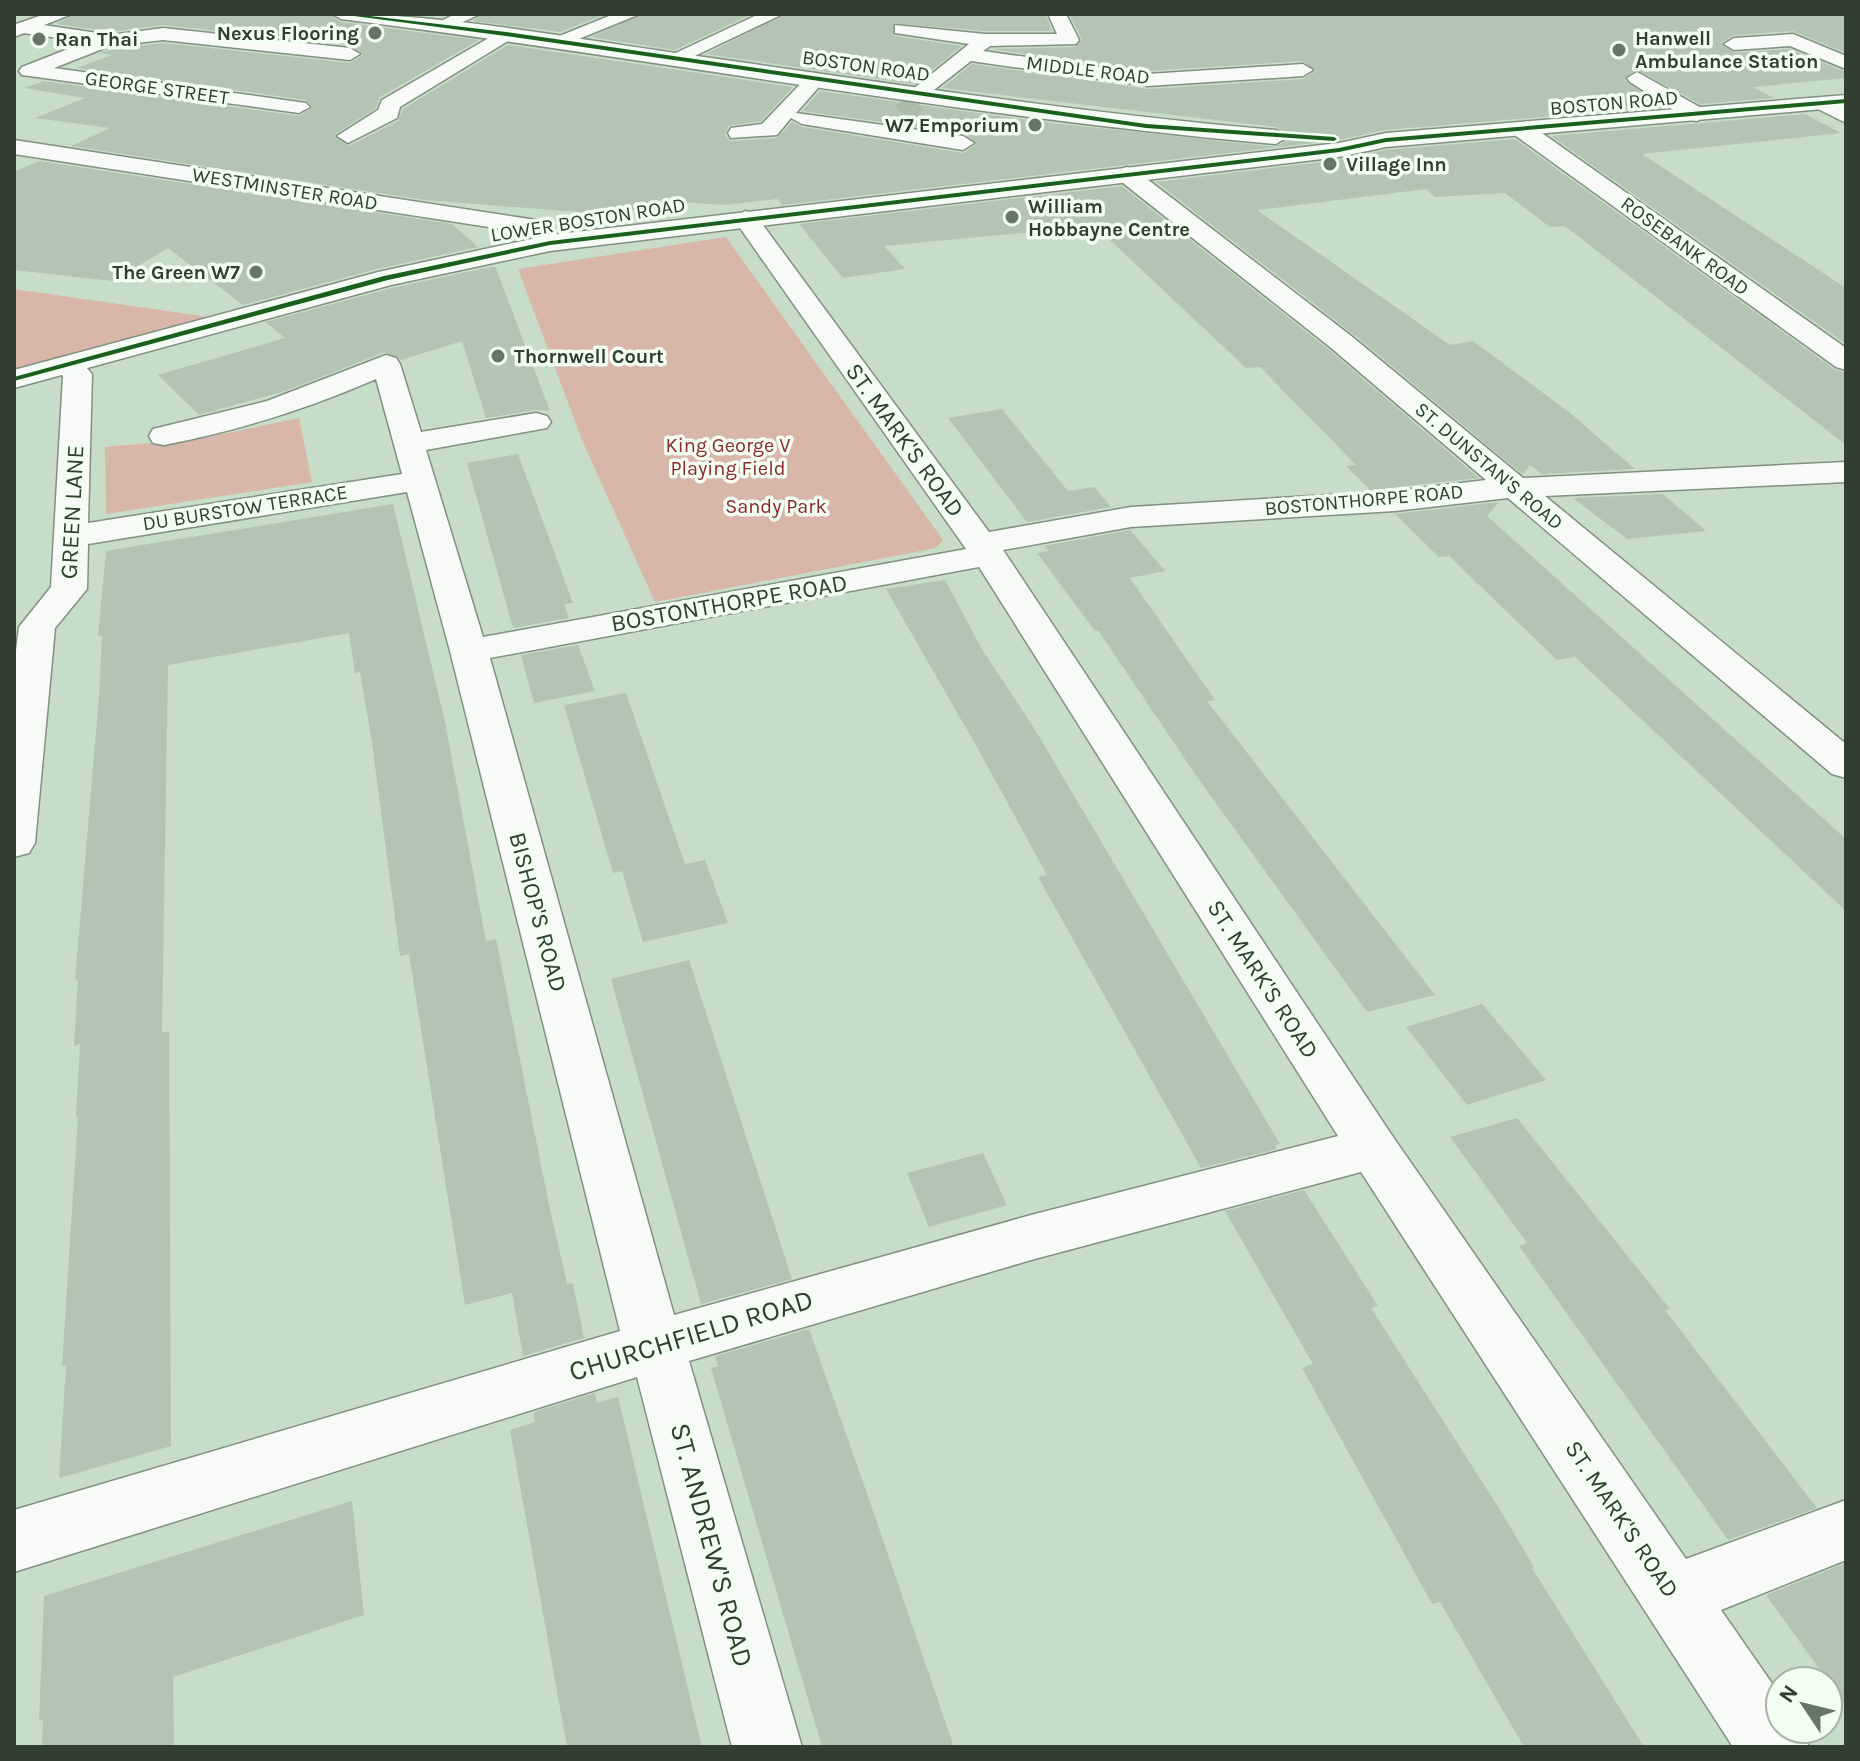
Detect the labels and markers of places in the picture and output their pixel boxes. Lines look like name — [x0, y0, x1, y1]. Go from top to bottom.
place label: Nexus Flooring — [217, 22, 359, 45]
marker: Nexus Flooring — [366, 24, 384, 42]
place label: Hanwell Ambulance Station — [1635, 27, 1818, 73]
place label: Ran Thai — [55, 28, 138, 51]
marker: Ran Thai — [30, 30, 48, 48]
marker: Hanwell Ambulance Station — [1610, 41, 1628, 59]
place label: W7 Emporium — [885, 114, 1019, 137]
marker: W7 Emporium — [1026, 116, 1044, 134]
place label: Village Inn — [1346, 153, 1447, 176]
marker: Village Inn — [1321, 155, 1339, 173]
place label: William Hobbayne Centre — [1028, 195, 1190, 241]
marker: William Hobbayne Centre — [1003, 208, 1021, 226]
place label: The Green W7 — [112, 261, 240, 284]
marker: The Green W7 — [247, 263, 265, 281]
place label: Thornwell Court — [514, 345, 664, 368]
marker: Thornwell Court — [489, 347, 507, 365]

